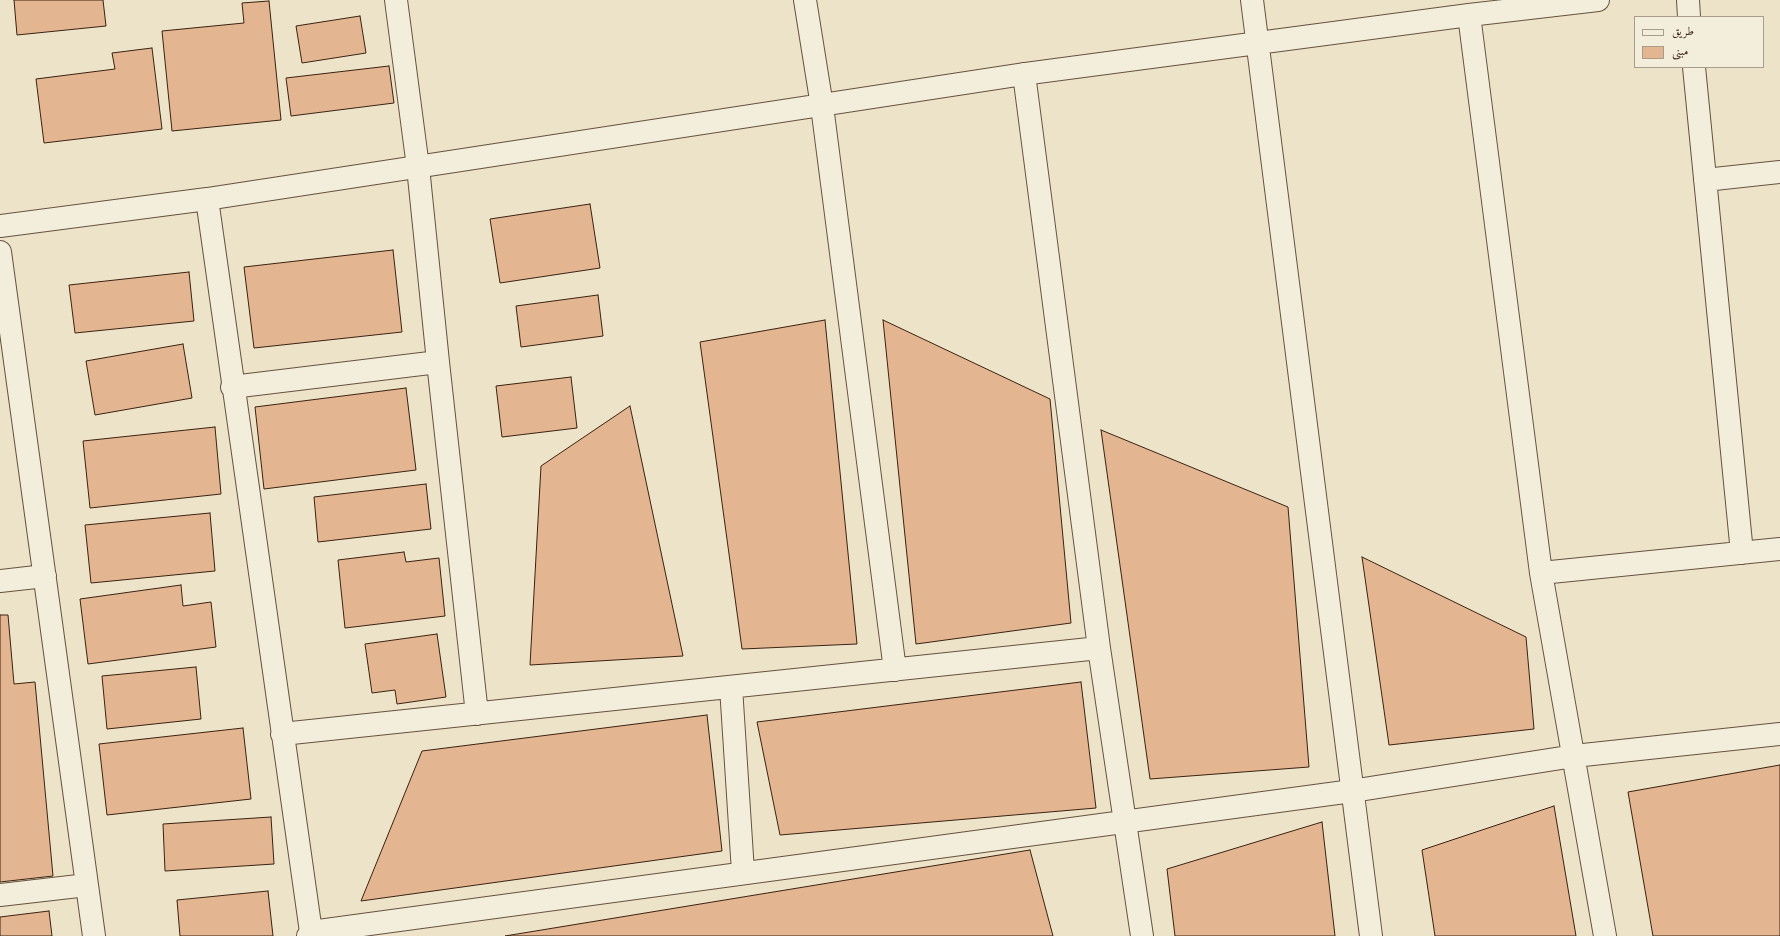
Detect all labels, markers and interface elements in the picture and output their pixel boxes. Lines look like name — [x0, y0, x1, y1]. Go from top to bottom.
legend — [1634, 16, 1764, 68]
text: طريق — [1672, 23, 1694, 38]
text: مبنى — [1672, 43, 1688, 58]

